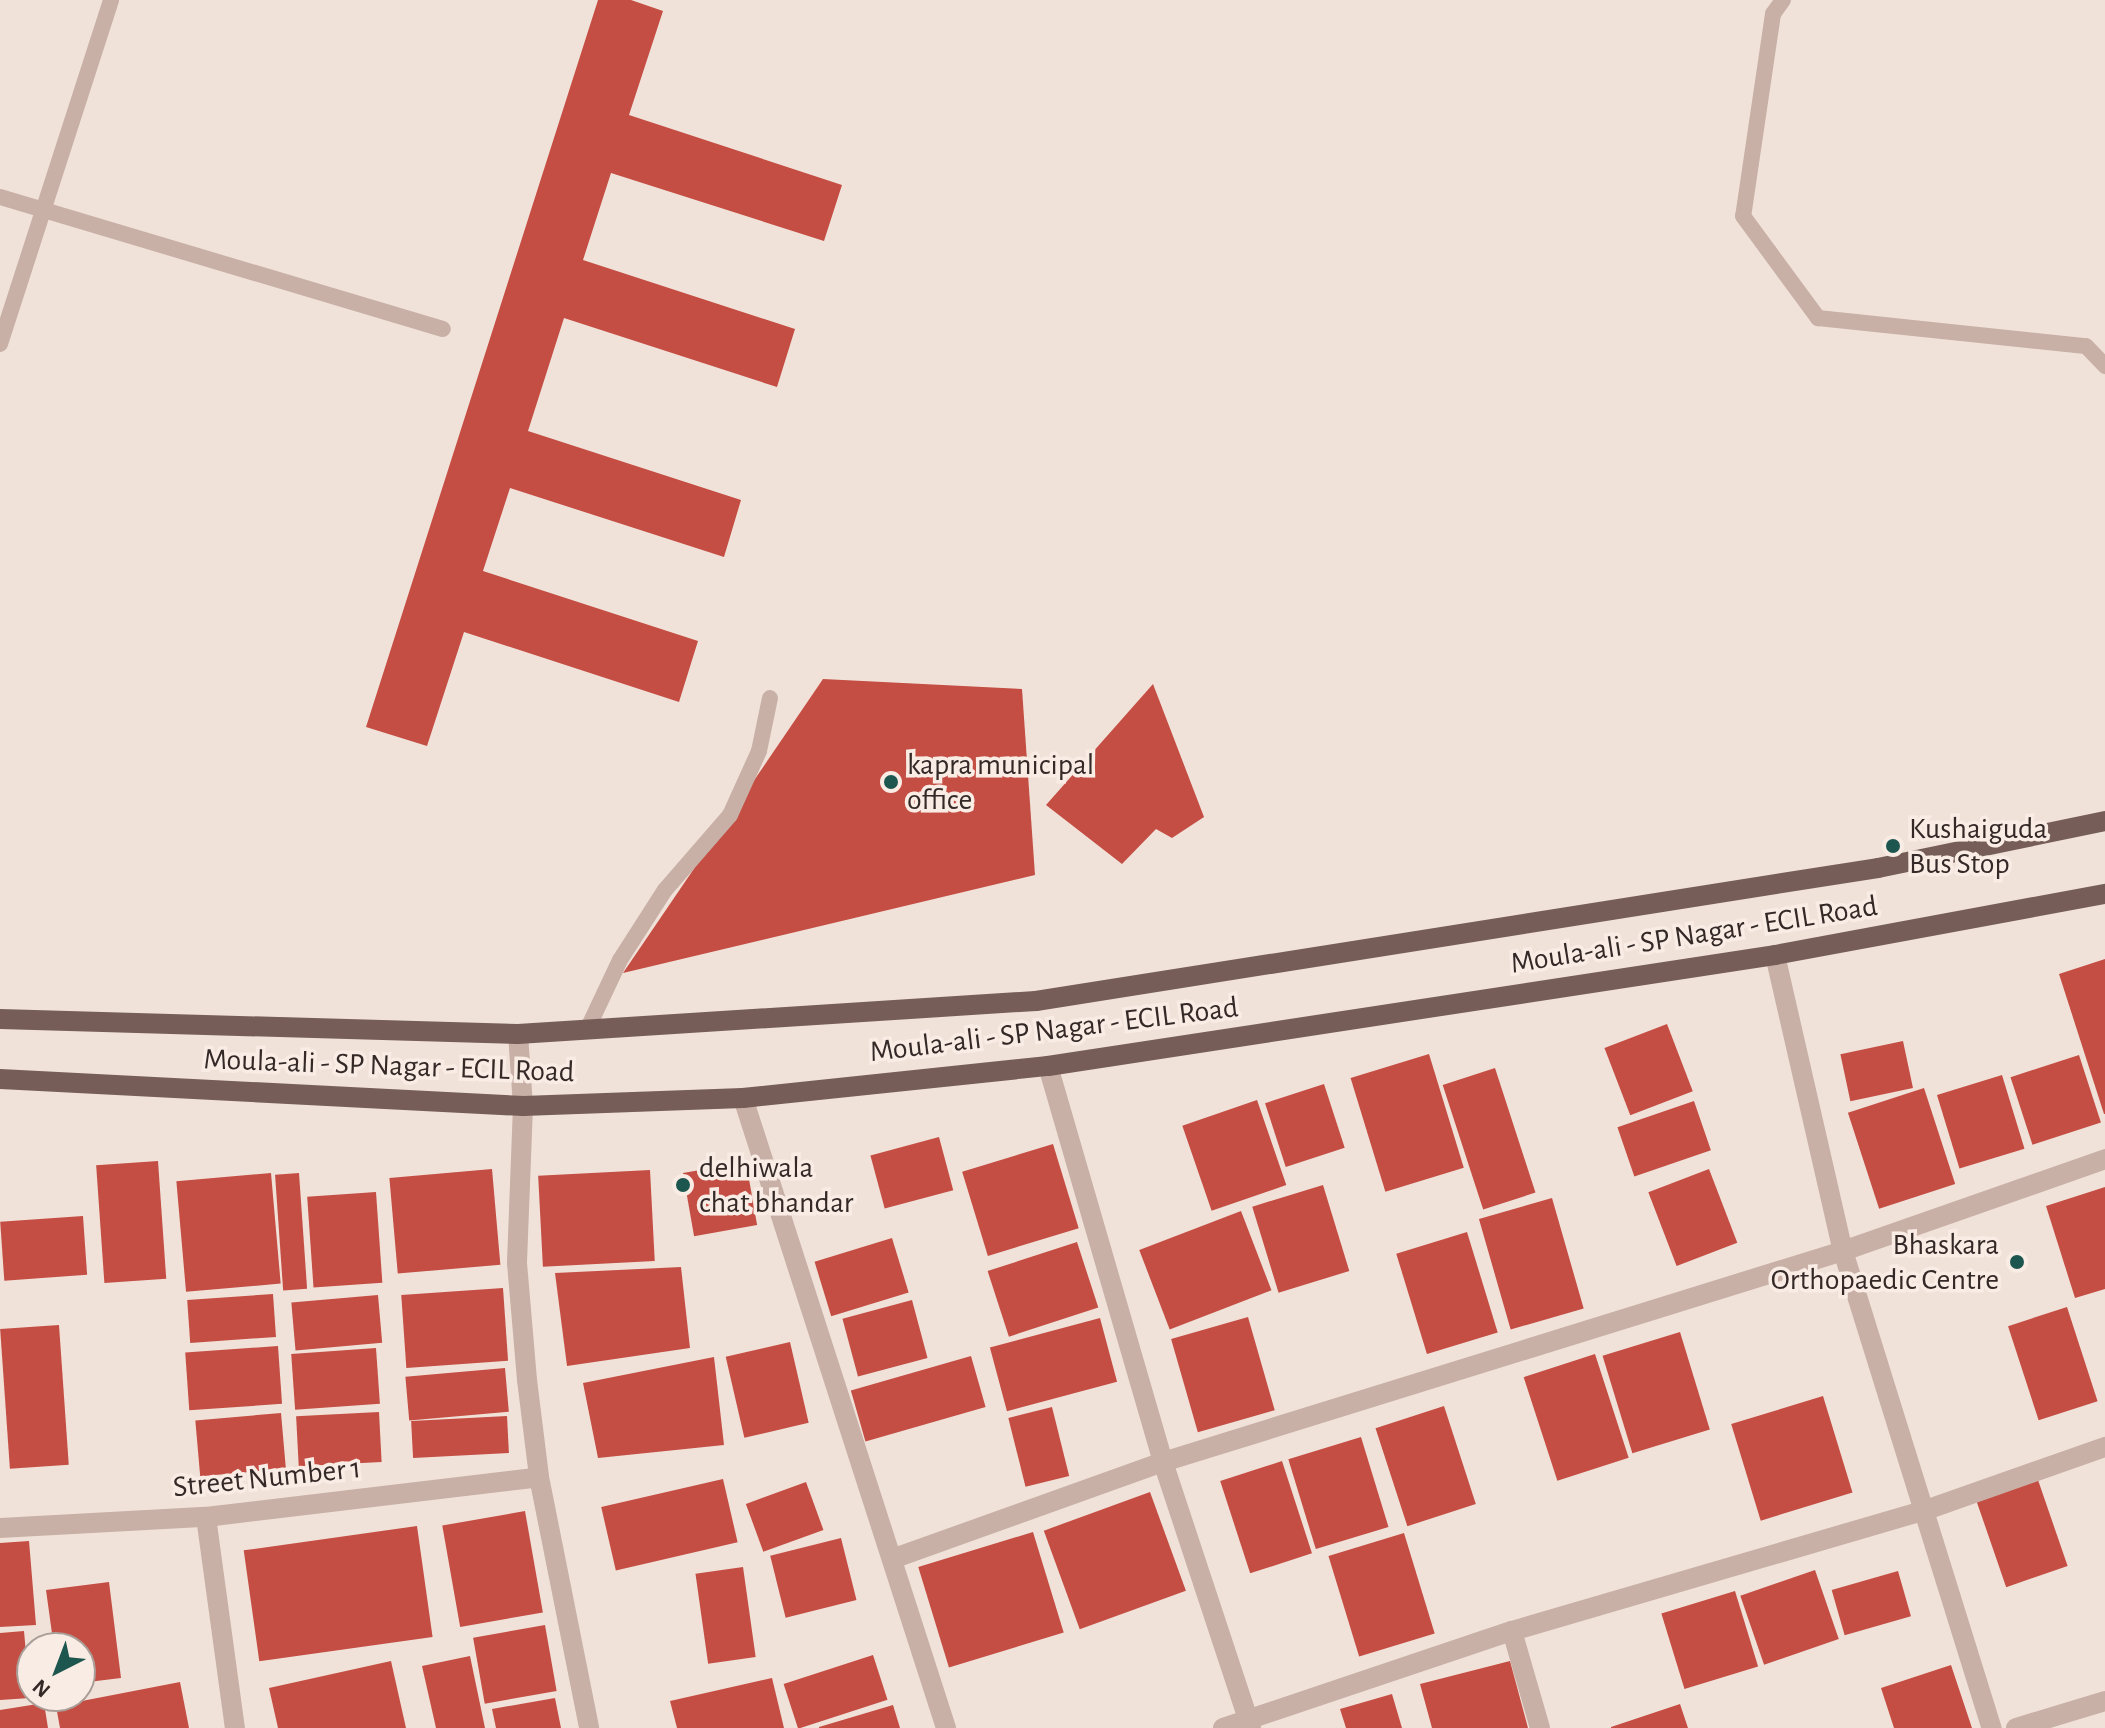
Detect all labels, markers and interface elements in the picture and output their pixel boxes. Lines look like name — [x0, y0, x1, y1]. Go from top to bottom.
place label: kapra municipal office — [907, 747, 1094, 818]
marker: kapra municipal office — [882, 773, 900, 791]
place label: Kushaiguda Bus Stop — [1909, 811, 2047, 882]
marker: Kushaiguda Bus Stop — [1884, 837, 1902, 855]
street label: Moula-ali - SP Nagar - ECIL Road — [1508, 888, 1880, 982]
street label: Moula-ali - SP Nagar - ECIL Road — [868, 990, 1240, 1070]
street label: Moula-ali - SP Nagar - ECIL Road — [203, 1042, 575, 1090]
place label: delhiwala chat bhandar — [699, 1150, 853, 1220]
marker: delhiwala chat bhandar — [674, 1176, 692, 1194]
place label: Bhaskara Orthopaedic Centre — [1771, 1227, 1999, 1298]
marker: Bhaskara Orthopaedic Centre — [2006, 1251, 2028, 1273]
street label: Street Number 1 — [171, 1450, 363, 1506]
north arrow — [16, 1632, 96, 1712]
text: N — [28, 1675, 54, 1702]

